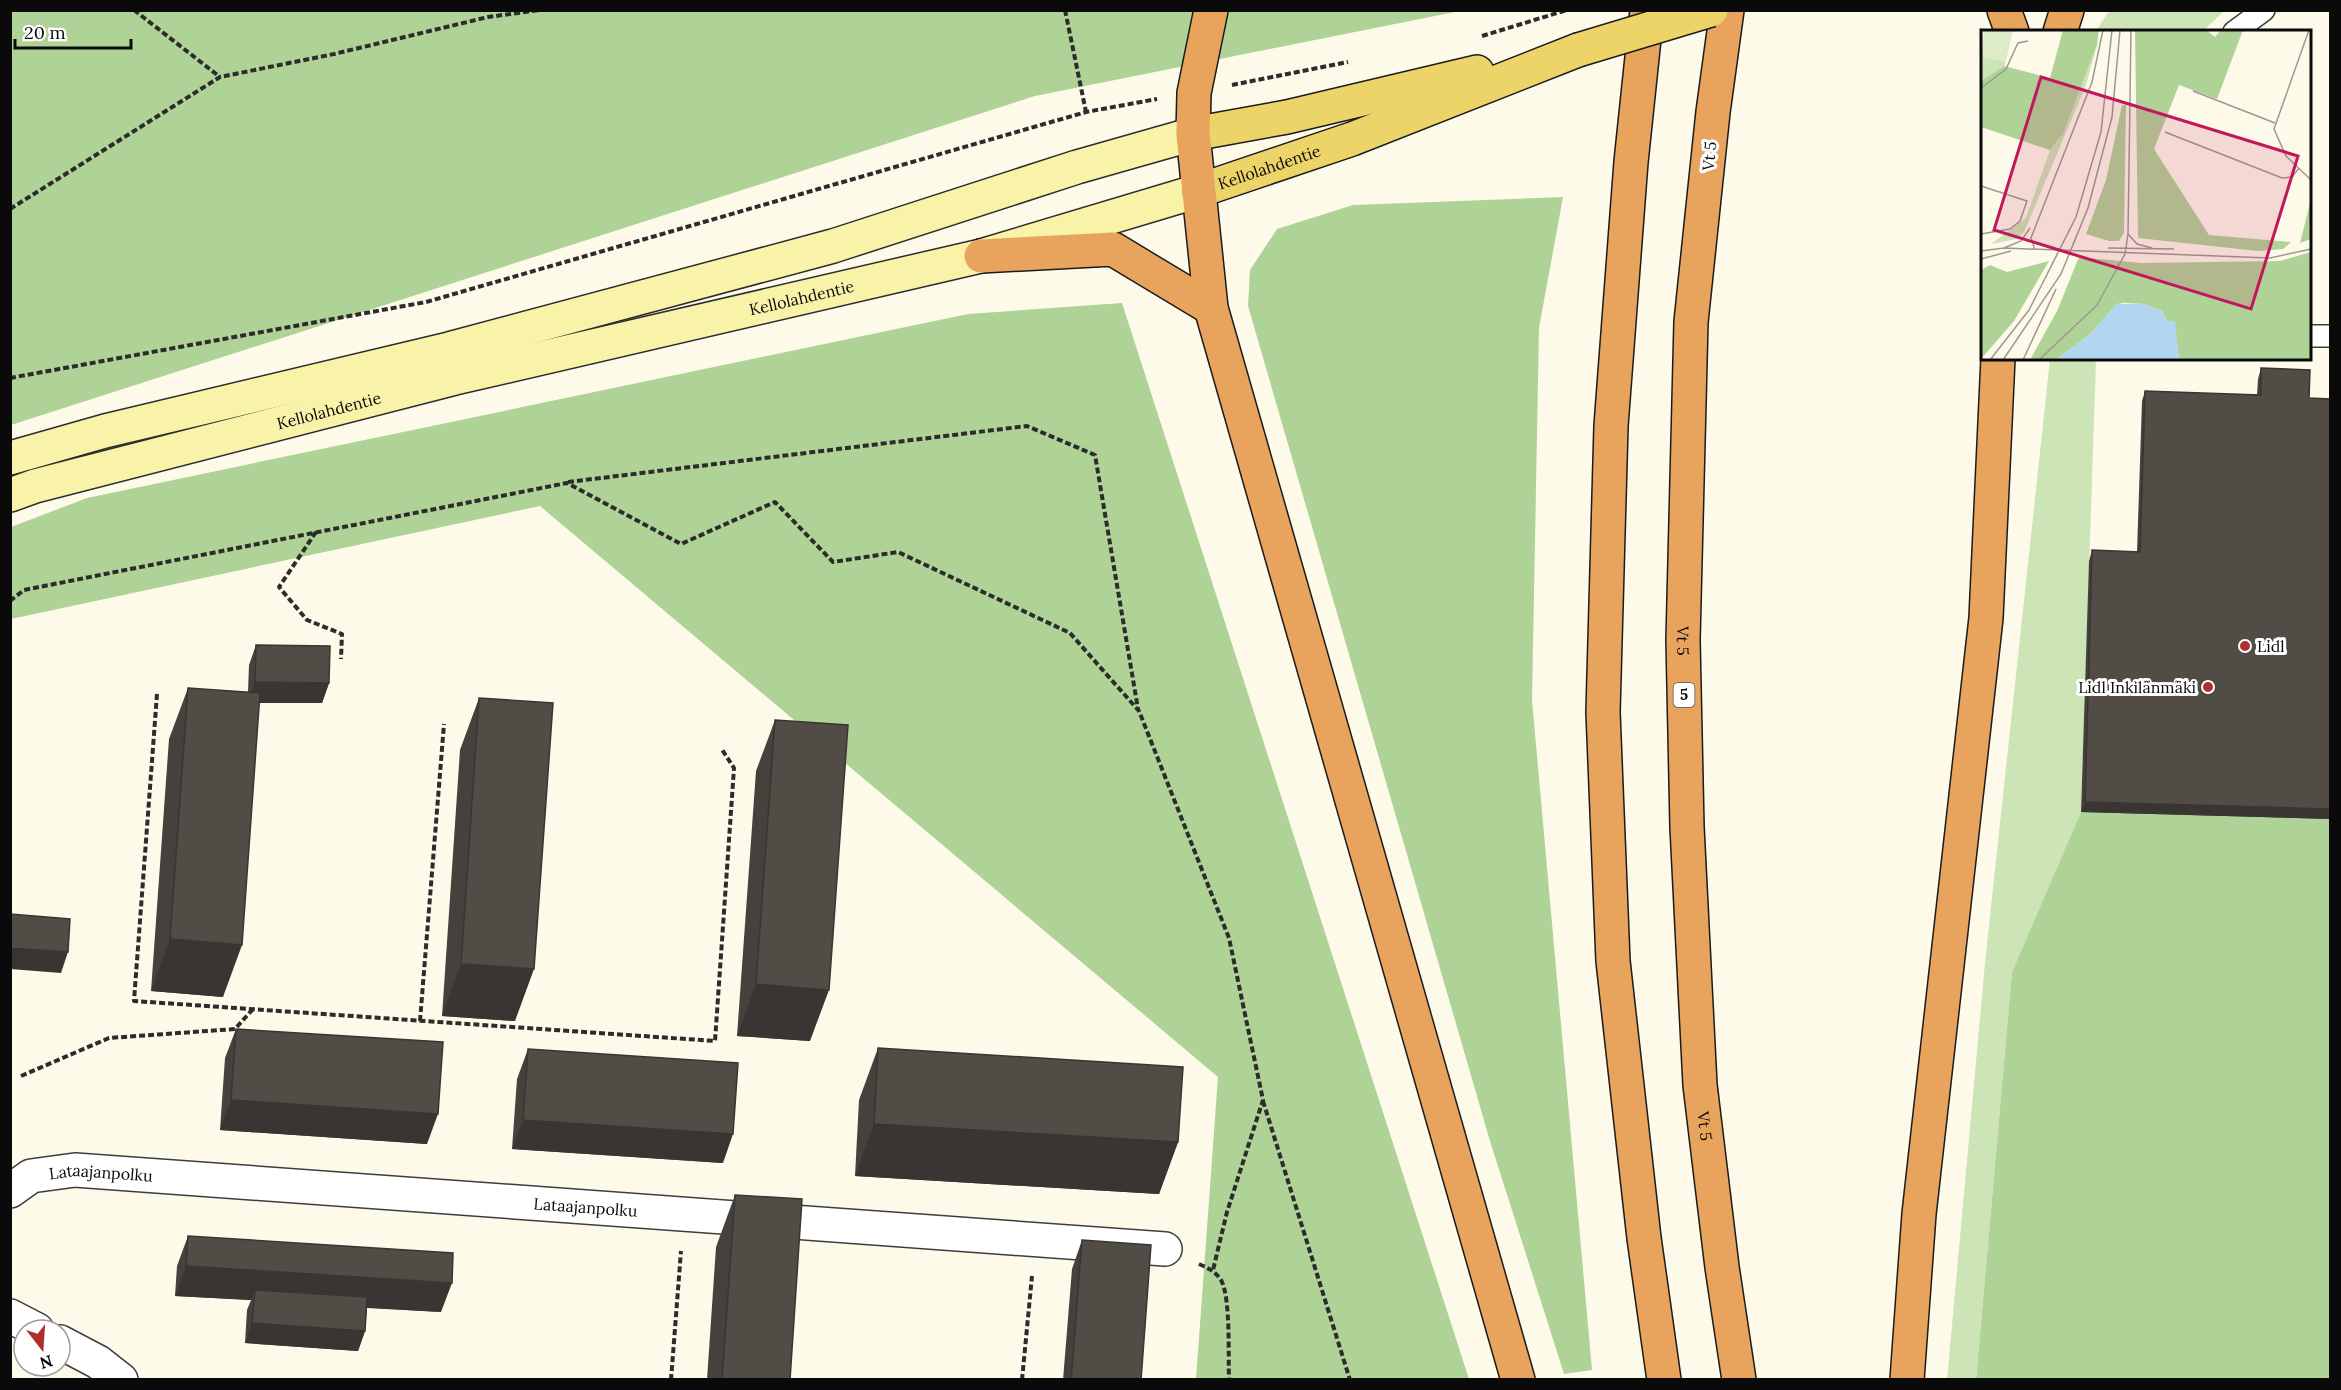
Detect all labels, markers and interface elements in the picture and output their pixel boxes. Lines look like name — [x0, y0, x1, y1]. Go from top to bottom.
scale bar — [15, 12, 130, 50]
text: 20 m — [24, 21, 66, 44]
inset map — [1981, 30, 2311, 360]
street label: Kellolahdentie — [1215, 140, 1323, 194]
street label: Vt 5 — [1697, 140, 1720, 173]
street label: Kellolahdentie — [747, 276, 856, 319]
street label: Kellolahdentie — [275, 387, 383, 433]
street label: Vt 5 — [1673, 625, 1693, 656]
place label: Lidl — [2257, 636, 2285, 656]
marker: Lidl — [2238, 639, 2252, 653]
place label: Lidl Inkilänmäki — [2078, 677, 2196, 697]
marker: Lidl Inkilänmäki — [2201, 680, 2215, 694]
road number: 5 — [1674, 683, 1694, 707]
street label: Vt 5 — [1693, 1109, 1717, 1142]
street label: Lataajanpolku — [48, 1160, 154, 1186]
street label: Lataajanpolku — [533, 1193, 639, 1221]
north arrow — [12, 1318, 72, 1378]
text: N — [38, 1351, 55, 1374]

